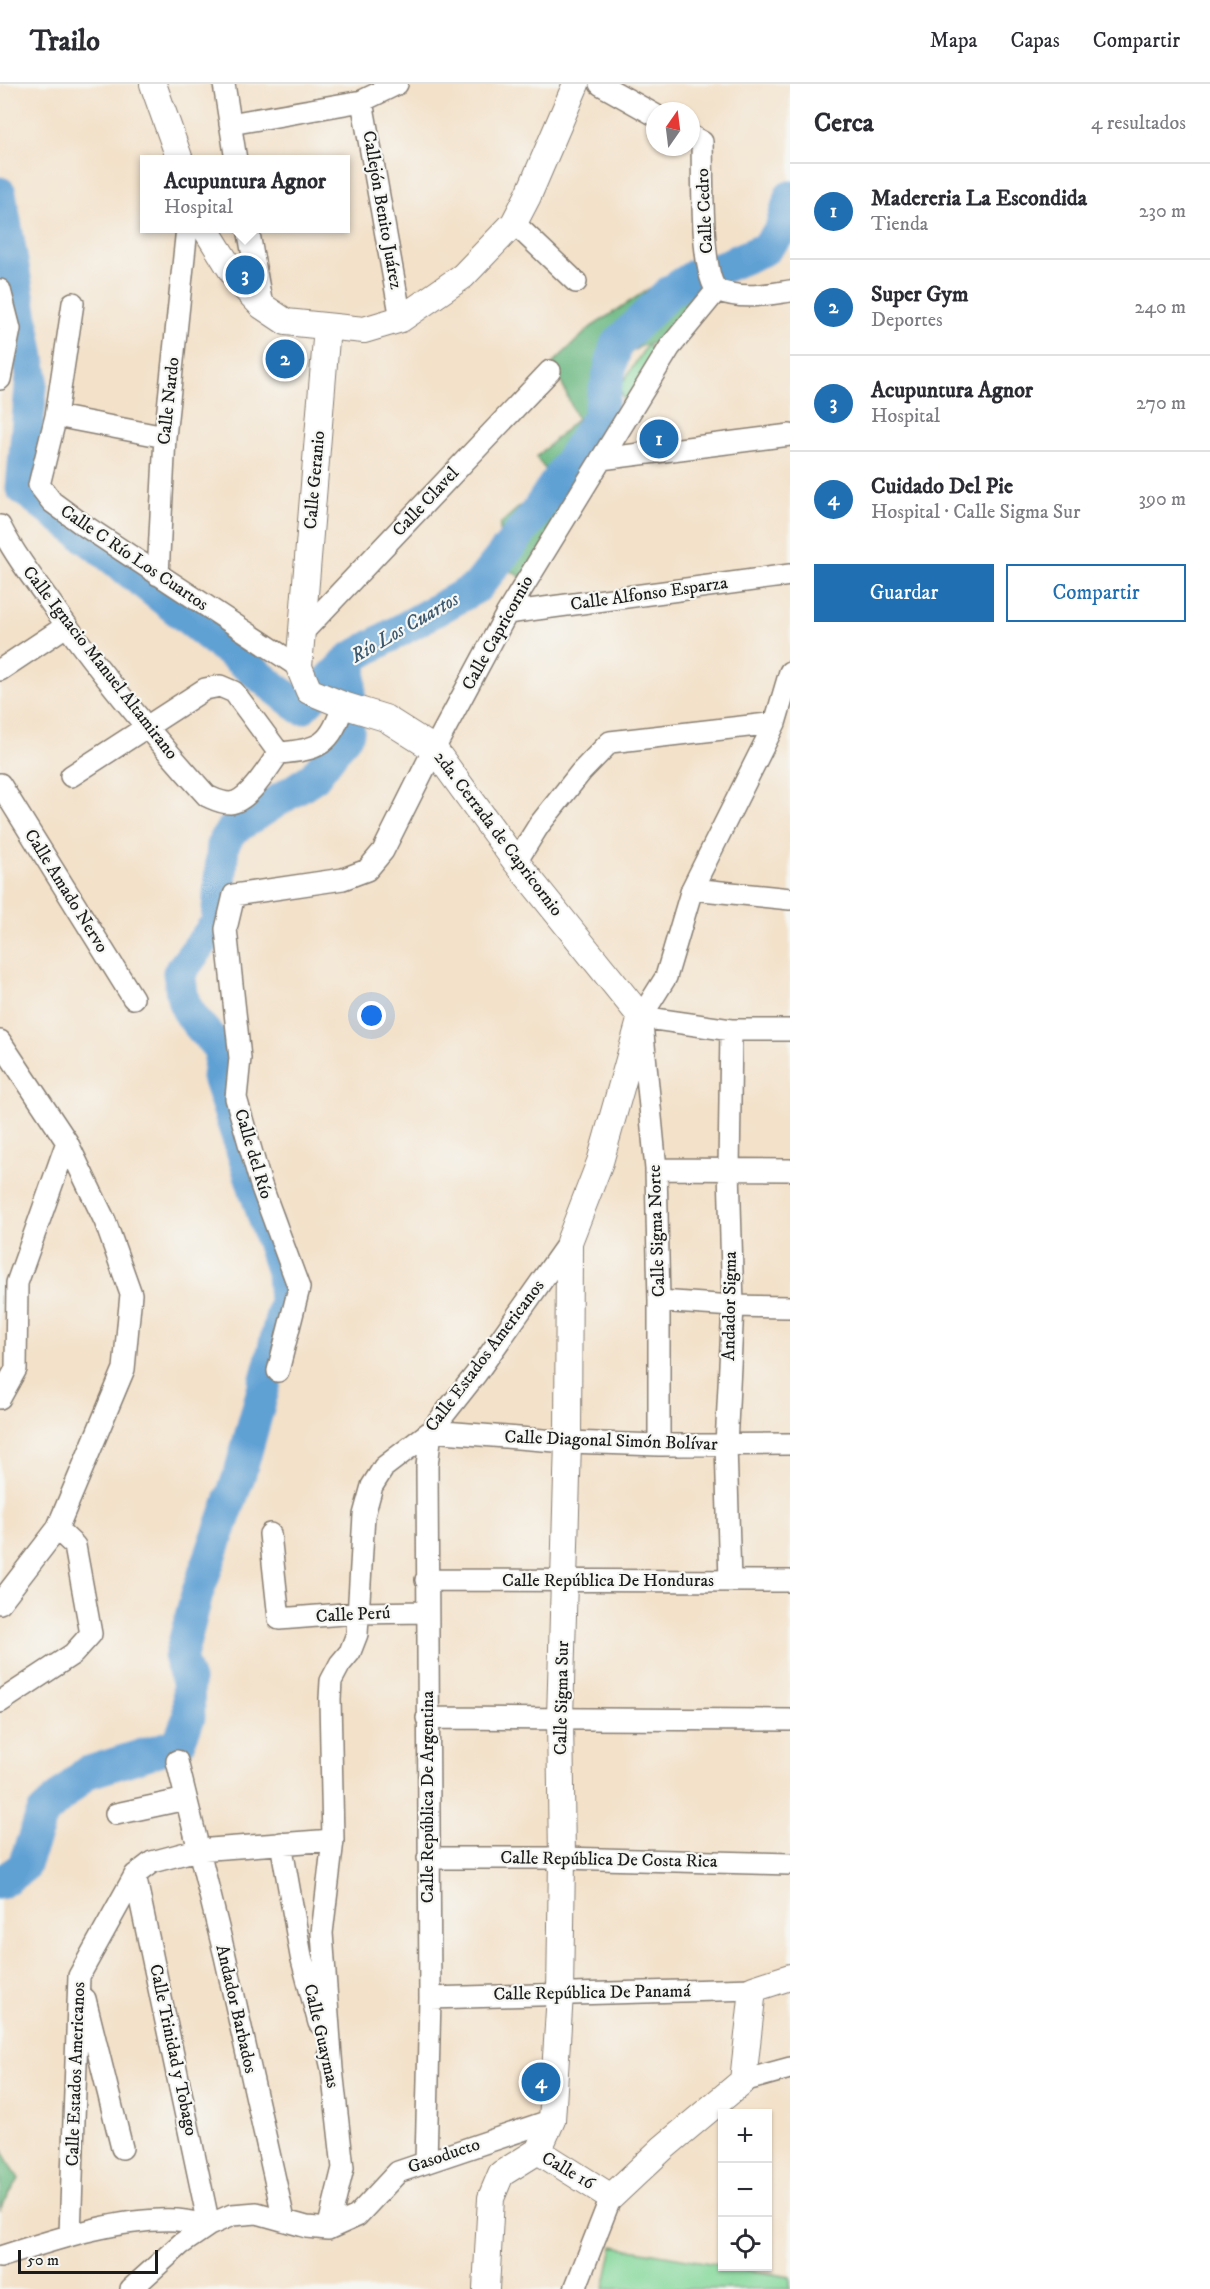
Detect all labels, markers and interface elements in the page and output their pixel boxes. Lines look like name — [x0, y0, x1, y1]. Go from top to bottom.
text: Trailo — [30, 24, 100, 59]
text: Mapa — [930, 28, 977, 54]
text: Capas — [1010, 28, 1060, 54]
text: Compartir — [1093, 28, 1180, 54]
north arrow — [646, 102, 700, 156]
text: Cerca — [814, 107, 874, 140]
text: 4 resultados — [1091, 111, 1186, 136]
street label: Callejón Benito Juárez — [357, 129, 407, 291]
popup — [140, 155, 350, 233]
street label: Calle Cedro — [692, 167, 718, 254]
text: Acupuntura Agnor — [164, 168, 326, 195]
text: Madereria La Escondida — [871, 185, 1087, 212]
text: Hospital — [164, 195, 233, 220]
text: 1 — [830, 199, 837, 224]
text: 230 m — [1139, 199, 1186, 224]
text: Tienda — [871, 212, 928, 237]
pin: 3 — [226, 252, 264, 297]
text: Super Gym — [871, 281, 969, 308]
text: 2 — [829, 295, 838, 320]
text: 240 m — [1135, 295, 1186, 320]
text: Deportes — [871, 308, 943, 333]
pin: 2 — [266, 336, 304, 382]
street label: Calle Nardo — [153, 356, 185, 446]
text: Acupuntura Agnor — [871, 377, 1033, 404]
text: 3 — [830, 391, 837, 416]
text: 270 m — [1136, 391, 1186, 416]
text: Hospital — [871, 404, 940, 429]
pin: 1 — [640, 416, 678, 462]
street label: Calle Geranio — [300, 430, 330, 530]
street label: Calle Clavel — [388, 462, 464, 541]
text: Cuidado Del Pie — [871, 473, 1013, 500]
text: 4 — [828, 487, 839, 512]
text: 390 m — [1138, 487, 1186, 512]
street label: Calle C Río Los Cuartos — [56, 500, 212, 616]
text: Hospital · Calle Sigma Sur — [871, 500, 1080, 525]
street label: Calle Ignacio Manuel Altamirano — [18, 562, 183, 764]
button: Guardar — [814, 564, 994, 622]
button: Compartir — [1006, 564, 1186, 622]
street label: Calle Capricornio — [457, 572, 539, 694]
street label: Calle Alfonso Esparza — [569, 572, 729, 616]
water label: Río Los Cuartos — [346, 587, 464, 669]
street label: 2da. Cerrada de Capricornio — [429, 747, 567, 921]
street label: Calle Amado Nervo — [19, 825, 113, 957]
your location — [357, 1001, 386, 1030]
street label: Calle del Río — [229, 1106, 277, 1202]
street label: Calle Sigma Norte — [644, 1164, 670, 1298]
street label: Andador Sigma — [718, 1251, 742, 1361]
street label: Calle Estados Americanos — [421, 1276, 549, 1436]
street label: Calle Diagonal Simón Bolívar — [504, 1426, 718, 1456]
street label: Calle República De Honduras — [502, 1570, 714, 1592]
street label: Calle Perú — [315, 1602, 391, 1628]
street label: Calle Sigma Sur — [550, 1640, 574, 1755]
street label: Calle República De Argentina — [417, 1691, 439, 1903]
street label: Calle República De Costa Rica — [500, 1847, 718, 1873]
street label: Andador Barbados — [211, 1943, 261, 2075]
street label: Calle Trinidad y Tobago — [144, 1962, 202, 2138]
street label: Calle República De Panamá — [493, 1980, 691, 2006]
street label: Calle Estados Americanos — [62, 1981, 90, 2167]
street label: Calle Guaymas — [298, 1982, 344, 2090]
pin: 4 — [522, 2060, 560, 2104]
map controls — [718, 2109, 772, 2271]
button: + — [718, 2109, 772, 2163]
street label: Gasoducto — [405, 2133, 483, 2179]
street label: Calle 16 — [538, 2147, 599, 2195]
button: − — [718, 2163, 772, 2217]
button: locate — [718, 2217, 772, 2271]
scale bar — [18, 2247, 158, 2274]
text: 50 m — [27, 2250, 59, 2270]

